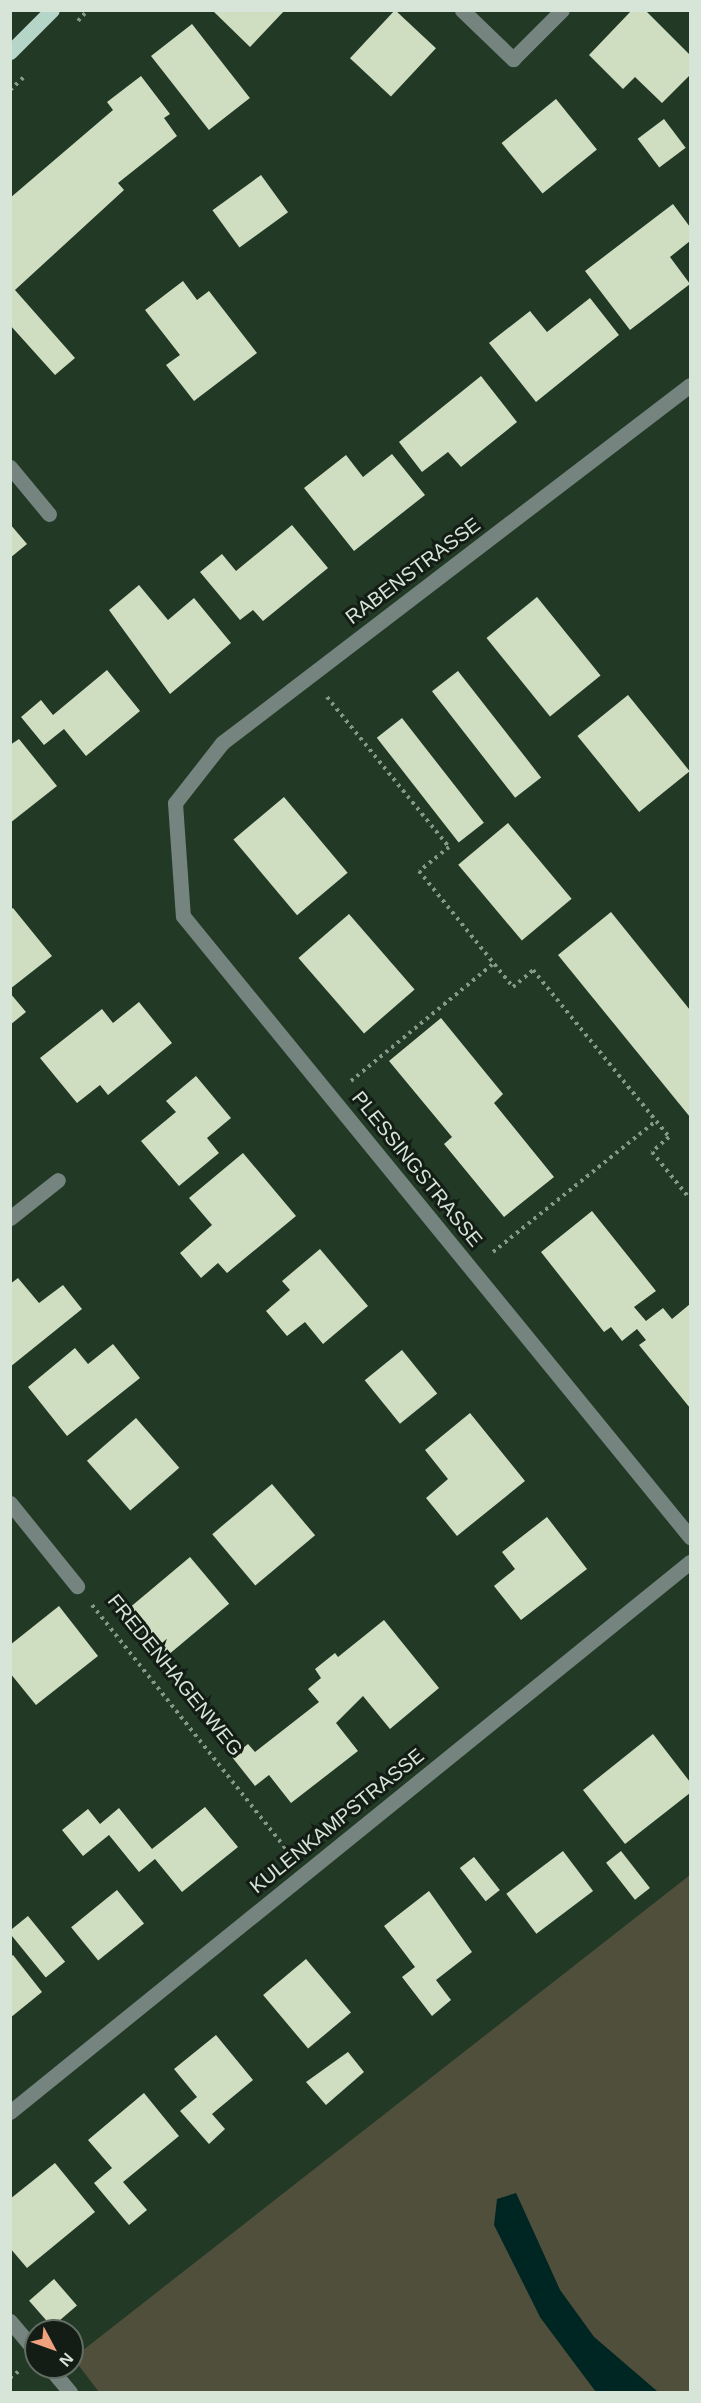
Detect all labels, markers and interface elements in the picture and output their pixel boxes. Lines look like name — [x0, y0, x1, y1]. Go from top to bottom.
street label: RABENSTRASSE — [341, 513, 485, 629]
street label: PLESSINGSTRASSE — [347, 1086, 487, 1252]
street label: FREDENHAGENWEG — [102, 1589, 248, 1761]
street label: KULENKAMPSTRASSE — [245, 1743, 429, 1899]
north arrow — [24, 2319, 84, 2379]
text: N — [56, 2350, 77, 2370]

